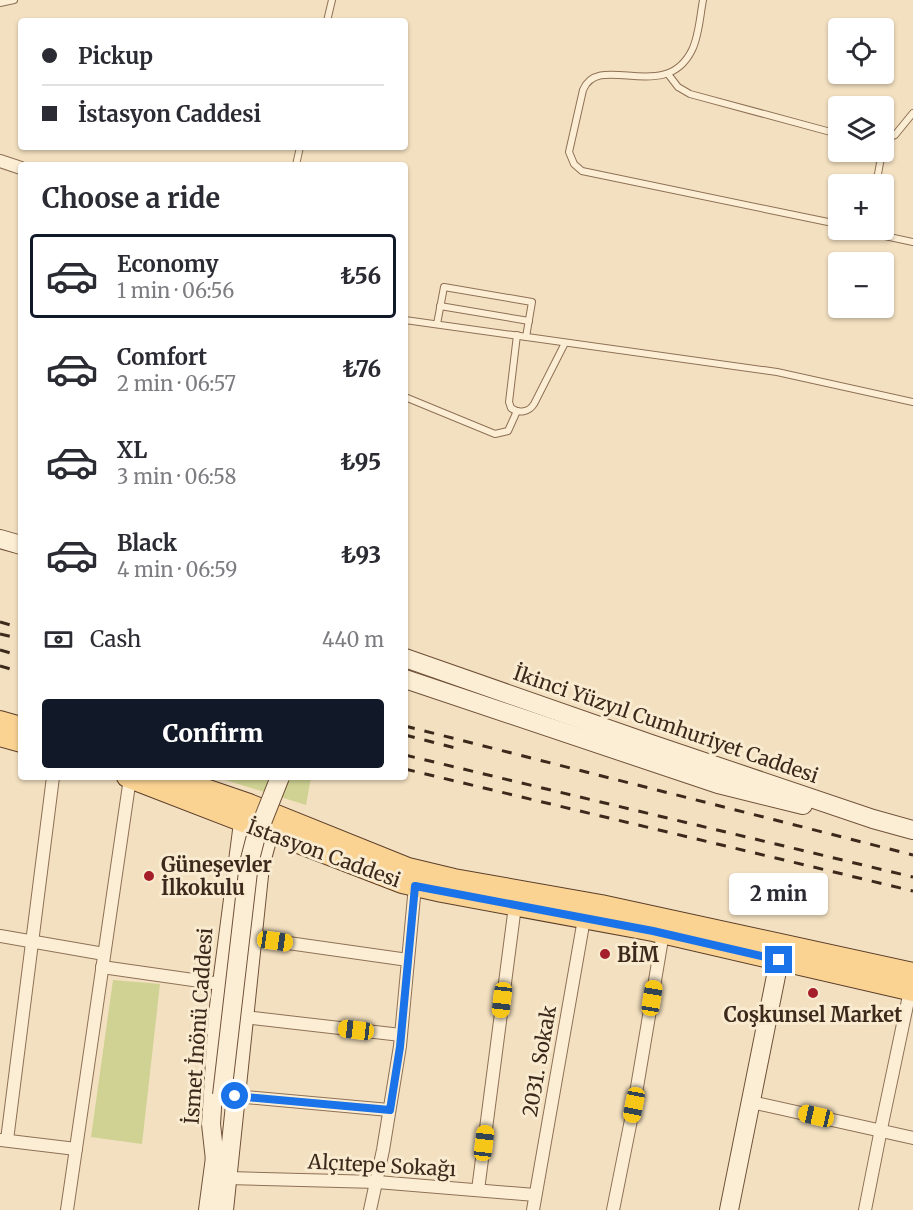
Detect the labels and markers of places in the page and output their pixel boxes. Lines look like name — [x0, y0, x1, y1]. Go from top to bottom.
place label: Güneşevler İlkokulu — [161, 852, 272, 900]
marker: Güneşevler İlkokulu — [142, 869, 156, 883]
place label: BİM — [617, 941, 660, 967]
marker: BİM — [598, 947, 612, 961]
marker: Coşkunsel Market — [806, 986, 820, 1000]
place label: Coşkunsel Market — [724, 1002, 902, 1027]

